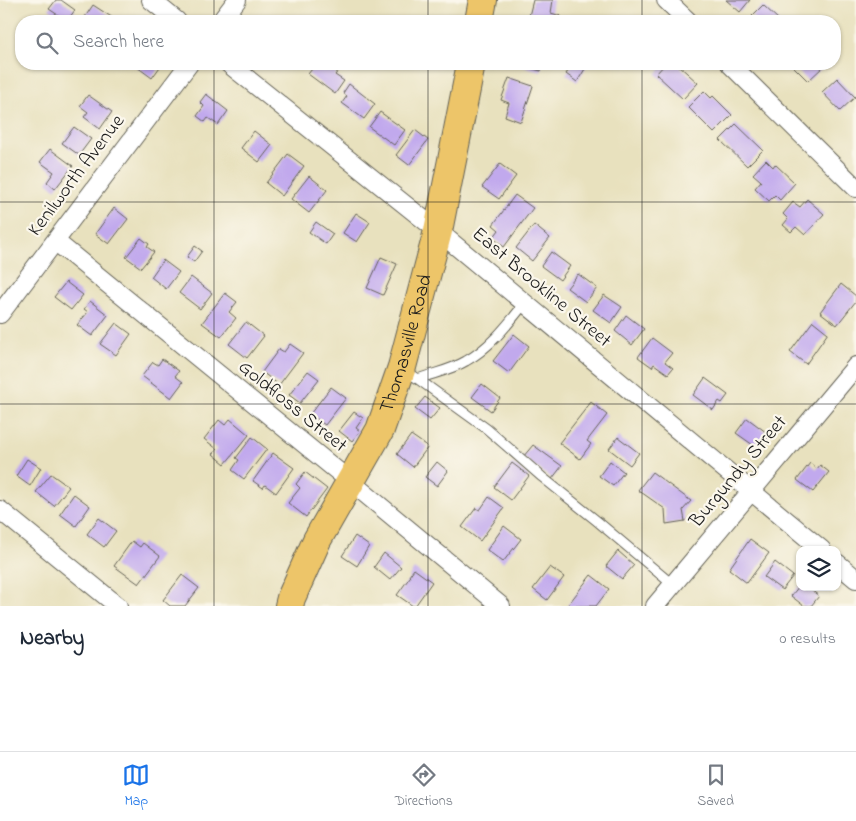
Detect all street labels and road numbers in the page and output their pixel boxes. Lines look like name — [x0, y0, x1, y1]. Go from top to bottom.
street label: Kenilworth Avenue — [21, 109, 133, 243]
street label: East Brookline Street — [465, 221, 617, 355]
street label: Thomasville Road — [372, 271, 440, 417]
street label: Goldfloss Street — [231, 354, 353, 460]
street label: Burgundy Street — [683, 409, 796, 536]

